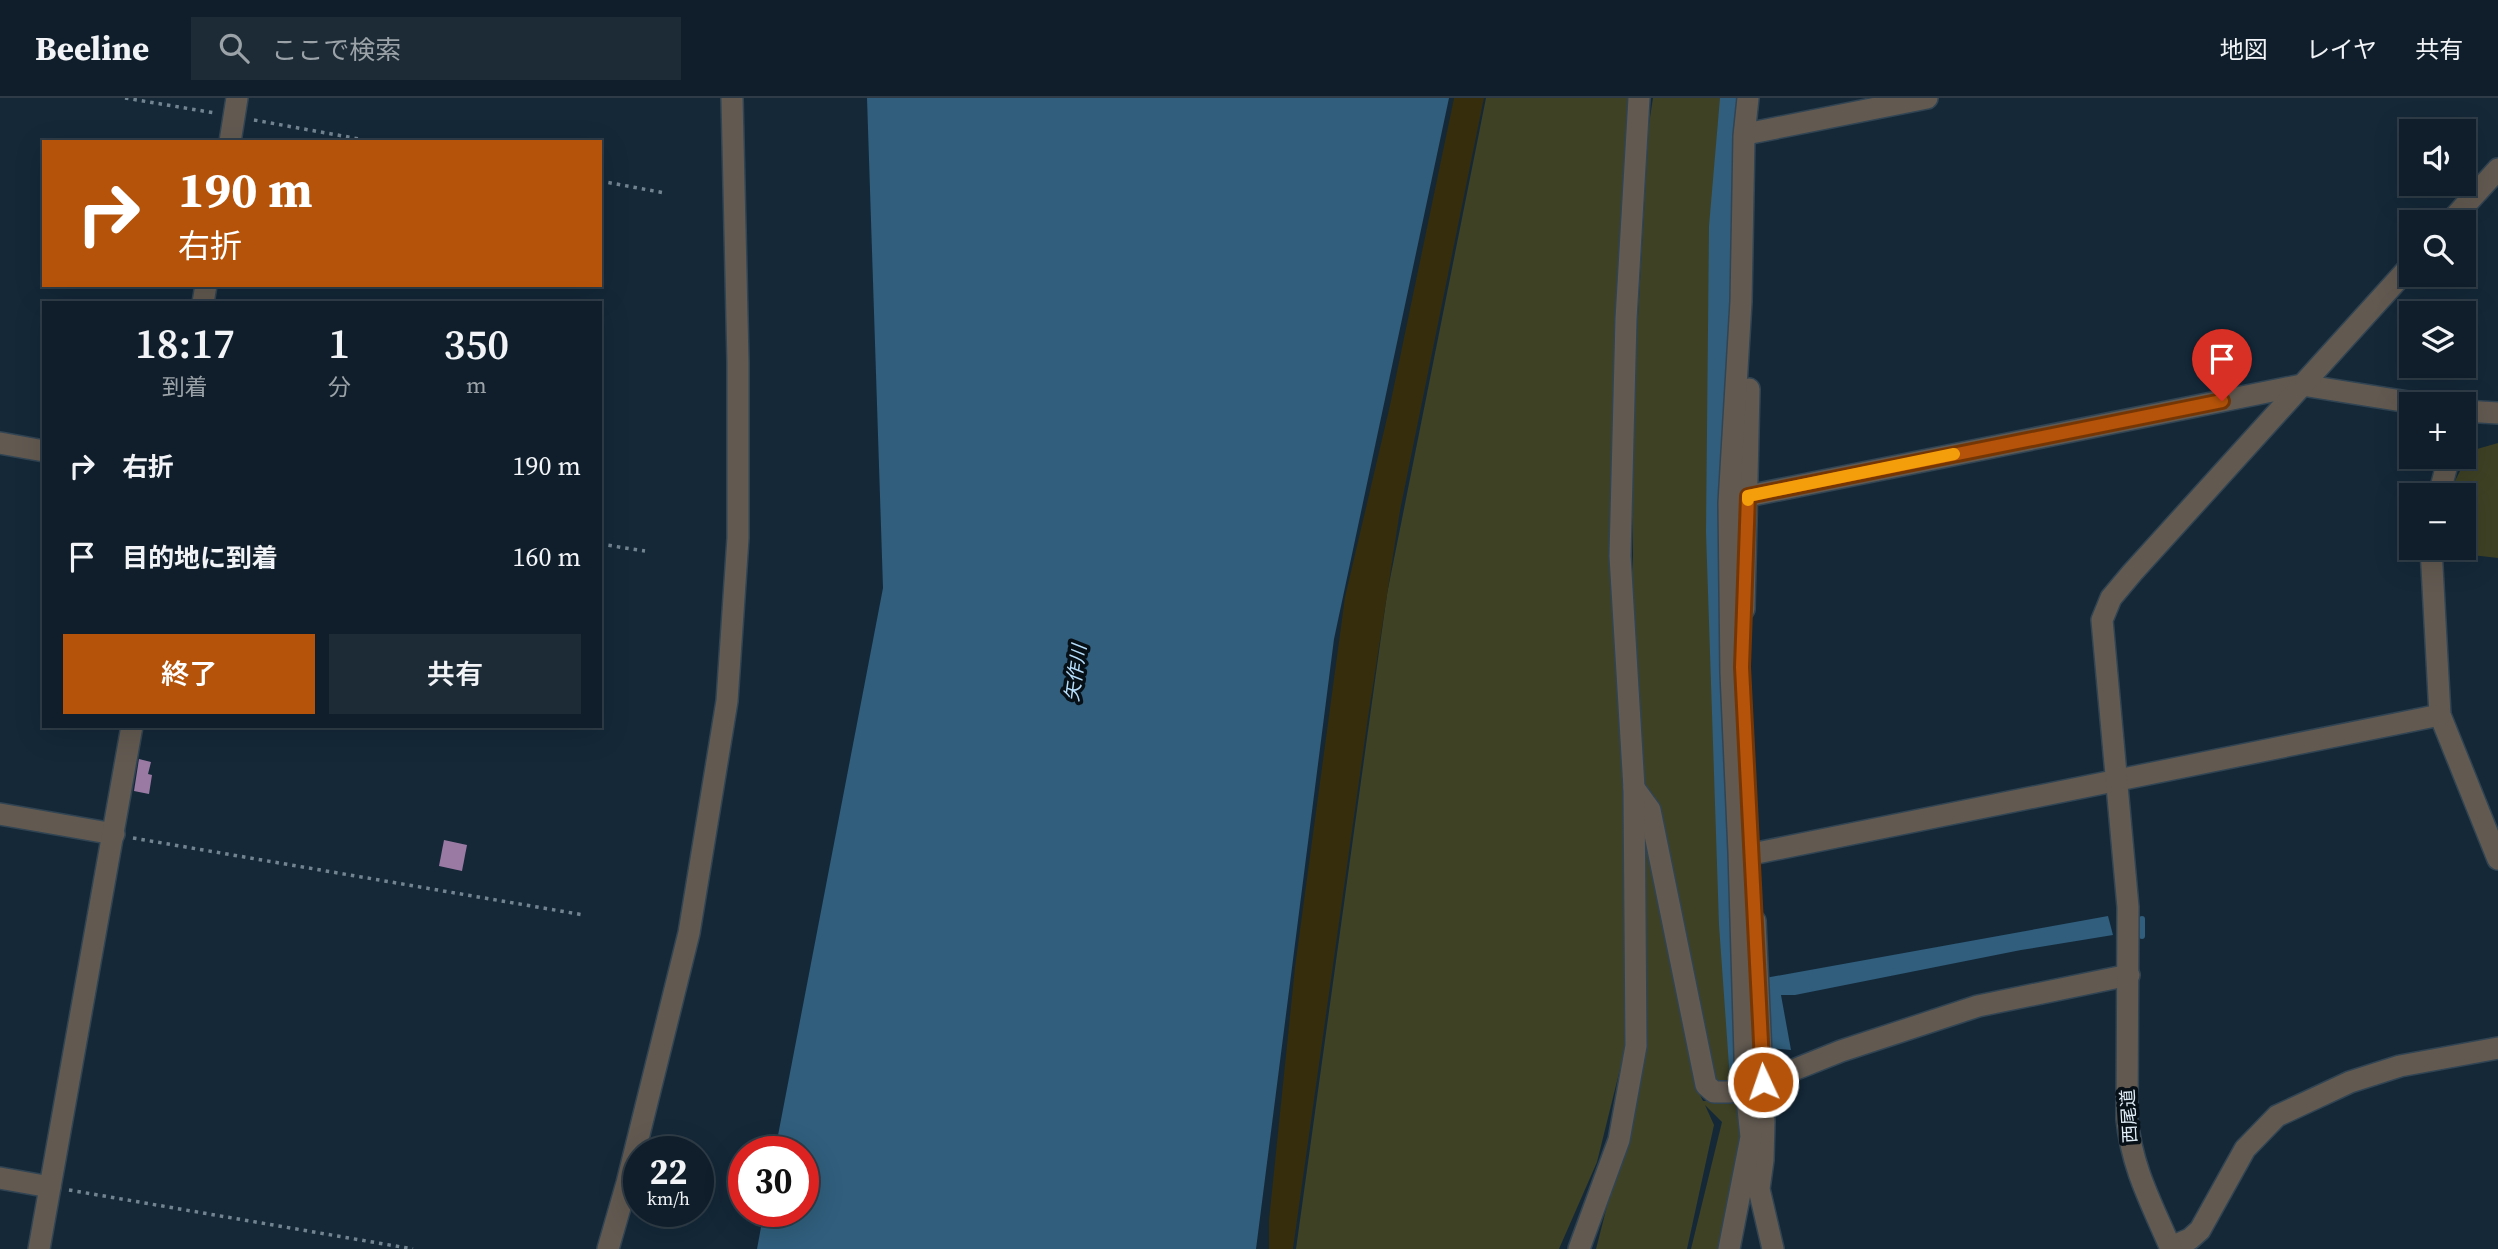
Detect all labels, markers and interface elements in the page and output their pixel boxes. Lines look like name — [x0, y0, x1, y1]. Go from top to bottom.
search box — [191, 17, 681, 80]
text: Beeline — [35, 26, 149, 71]
icon: search — [215, 29, 253, 67]
text: ここで検索 — [271, 32, 401, 68]
text: 地図 — [2220, 33, 2268, 66]
text: レイヤ — [2306, 33, 2377, 66]
text: 共有 — [2415, 33, 2463, 66]
map controls — [2399, 119, 2476, 560]
button: sound — [2399, 119, 2476, 196]
text: 190 m — [178, 156, 313, 223]
icon: right — [63, 168, 154, 259]
button: search — [2399, 210, 2476, 287]
text: 右折 — [178, 224, 242, 268]
button: layers — [2399, 301, 2476, 378]
text: 18:17 — [135, 314, 235, 372]
text: 1 — [328, 314, 350, 372]
text: 350 — [444, 315, 509, 373]
pin — [2192, 329, 2252, 401]
icon: arrive — [2203, 340, 2241, 378]
text: m — [466, 369, 487, 401]
text: 到着 — [162, 371, 208, 403]
text: 分 — [328, 371, 351, 403]
button: + — [2399, 392, 2476, 469]
icon: right — [63, 447, 101, 485]
text: 190 m — [513, 448, 581, 484]
text: 右折 — [122, 449, 174, 485]
button: − — [2399, 483, 2476, 560]
icon: arrive — [63, 538, 101, 576]
text: 160 m — [513, 539, 581, 575]
text: 目的地に到着 — [122, 540, 278, 576]
button: 終了 — [63, 634, 315, 714]
button: 共有 — [329, 634, 581, 714]
water label: 矢作川 — [1058, 641, 1092, 703]
position arrow — [1726, 1045, 1800, 1119]
street label: 西尾道 — [2115, 1088, 2142, 1144]
speed limit sign: 30 — [728, 1136, 819, 1227]
text: 22 — [650, 1148, 687, 1196]
text: km/h — [647, 1186, 690, 1211]

